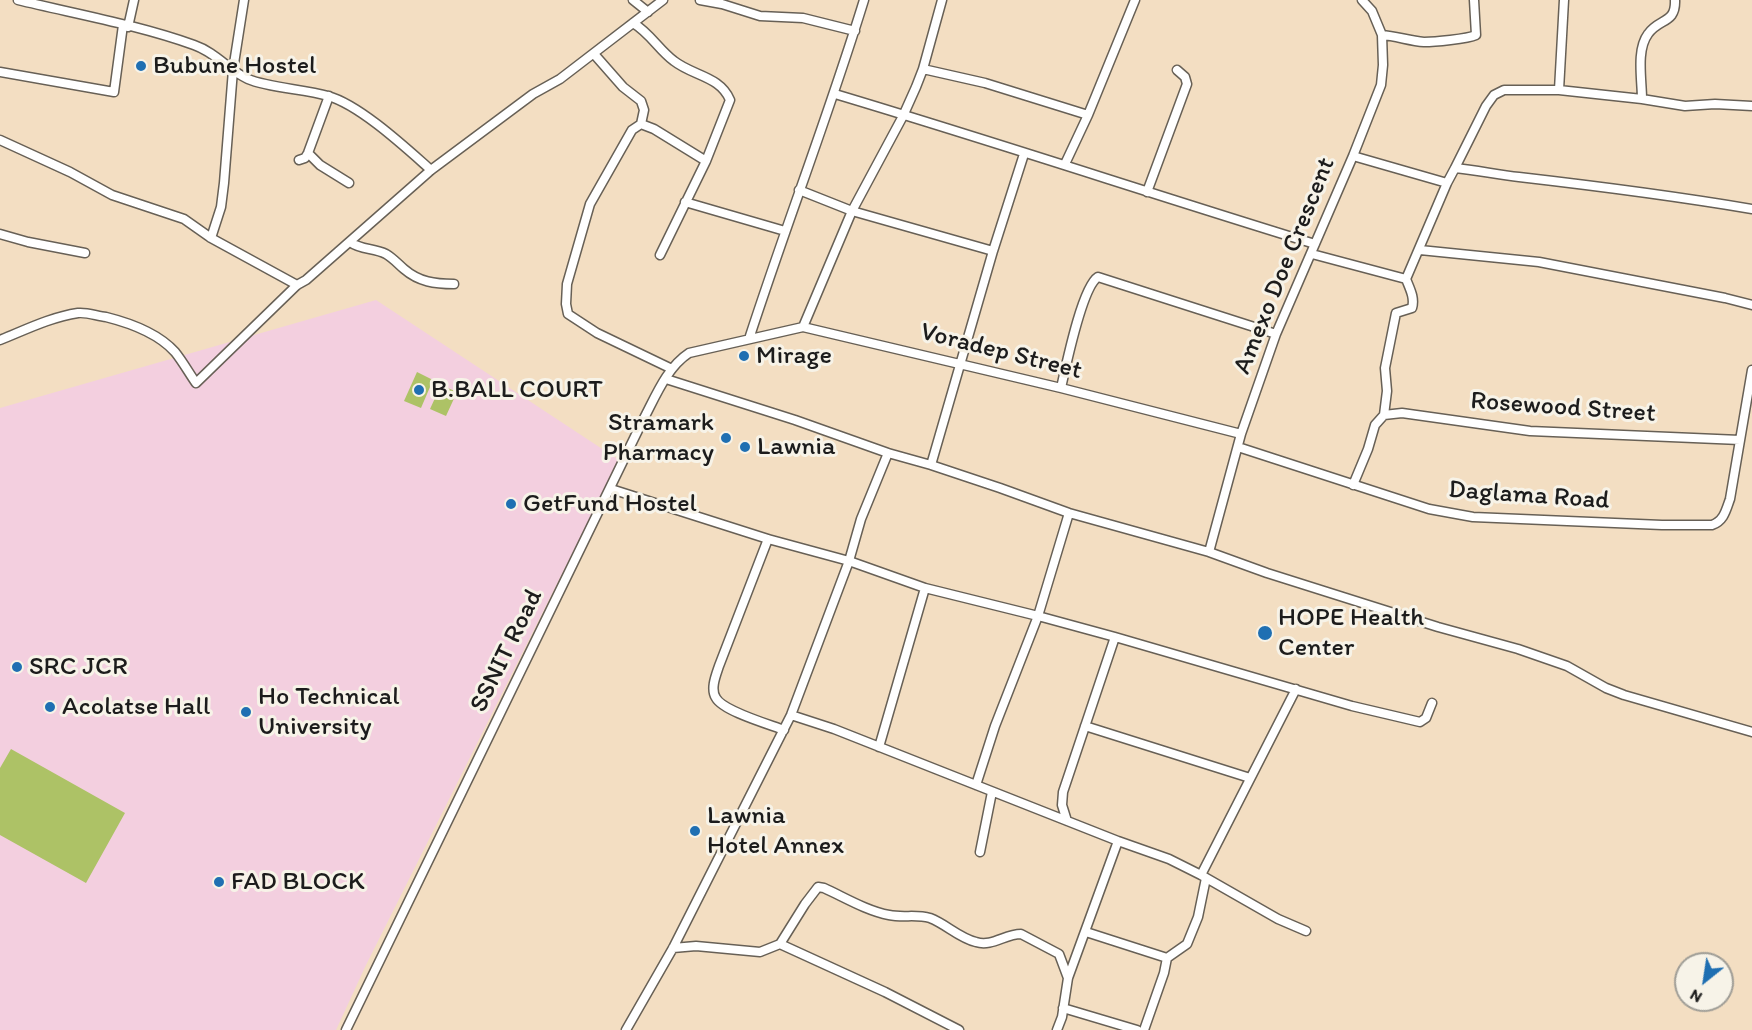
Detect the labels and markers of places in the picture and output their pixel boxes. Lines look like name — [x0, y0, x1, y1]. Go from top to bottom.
place label: Bubune Hostel — [153, 50, 316, 82]
marker: Bubune Hostel — [134, 59, 148, 73]
place label: Mirage — [756, 340, 832, 372]
marker: Mirage — [737, 349, 751, 363]
place label: B.BALL COURT — [431, 374, 603, 406]
marker: B.BALL COURT — [412, 383, 426, 397]
place label: Stramark Pharmacy — [603, 407, 714, 468]
marker: Stramark Pharmacy — [719, 431, 733, 445]
place label: Lawnia — [757, 431, 835, 463]
marker: Lawnia — [738, 440, 752, 454]
place label: GetFund Hostel — [523, 488, 697, 520]
marker: GetFund Hostel — [504, 497, 518, 511]
place label: HOPE Health Center — [1278, 602, 1424, 664]
marker: HOPE Health Center — [1256, 624, 1274, 642]
place label: SRC JCR — [29, 651, 128, 683]
marker: SRC JCR — [10, 660, 24, 674]
place label: Ho Technical University — [258, 681, 399, 742]
place label: Acolatse Hall — [62, 691, 210, 723]
marker: Acolatse Hall — [43, 700, 57, 714]
marker: Ho Technical University — [239, 705, 253, 719]
place label: Lawnia Hotel Annex — [707, 800, 844, 862]
marker: Lawnia Hotel Annex — [688, 824, 702, 838]
place label: FAD BLOCK — [231, 866, 365, 898]
marker: FAD BLOCK — [212, 875, 226, 889]

